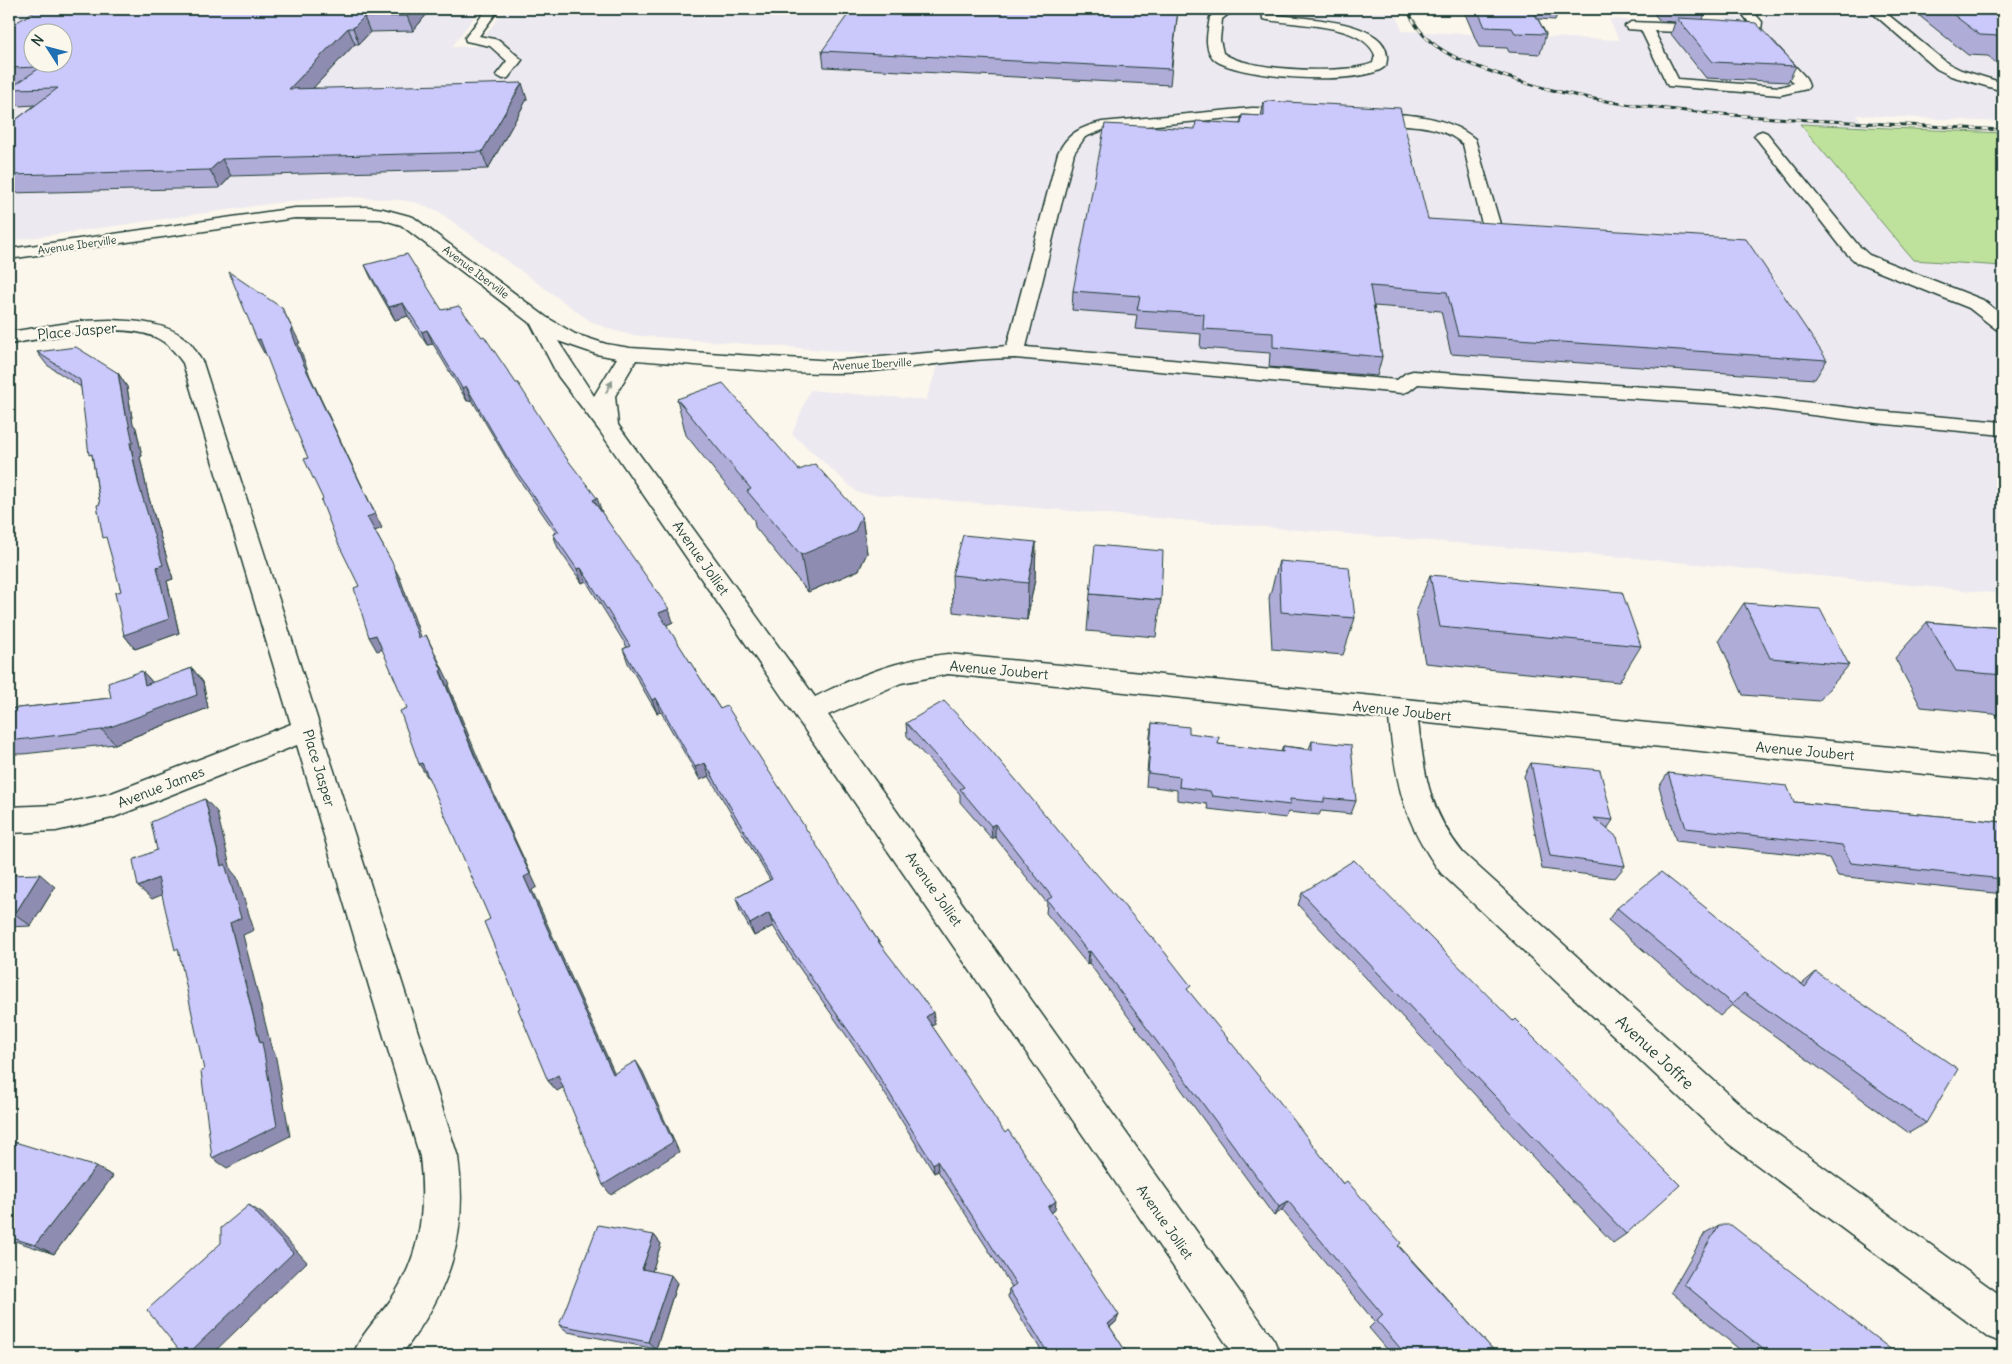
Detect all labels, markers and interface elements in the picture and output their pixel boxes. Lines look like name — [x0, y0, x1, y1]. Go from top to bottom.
north arrow — [22, 22, 72, 72]
text: N — [27, 31, 48, 50]
street label: Avenue Iberville — [37, 233, 117, 257]
street label: Avenue Iberville — [440, 243, 512, 302]
street label: Place Jasper — [36, 319, 118, 343]
street label: Avenue Iberville — [832, 355, 912, 373]
one-way arrow — [605, 380, 613, 394]
street label: Avenue Jolliet — [669, 517, 733, 599]
street label: Avenue Joubert — [949, 657, 1049, 683]
street label: Avenue Joubert — [1352, 697, 1452, 725]
street label: Place Jasper — [299, 727, 339, 809]
street label: Avenue Joubert — [1755, 738, 1855, 764]
street label: Avenue James — [115, 762, 207, 812]
street label: Avenue Jolliet — [902, 848, 966, 930]
street label: Avenue Joffre — [1612, 1011, 1698, 1093]
street label: Avenue Jolliet — [1133, 1181, 1197, 1263]

